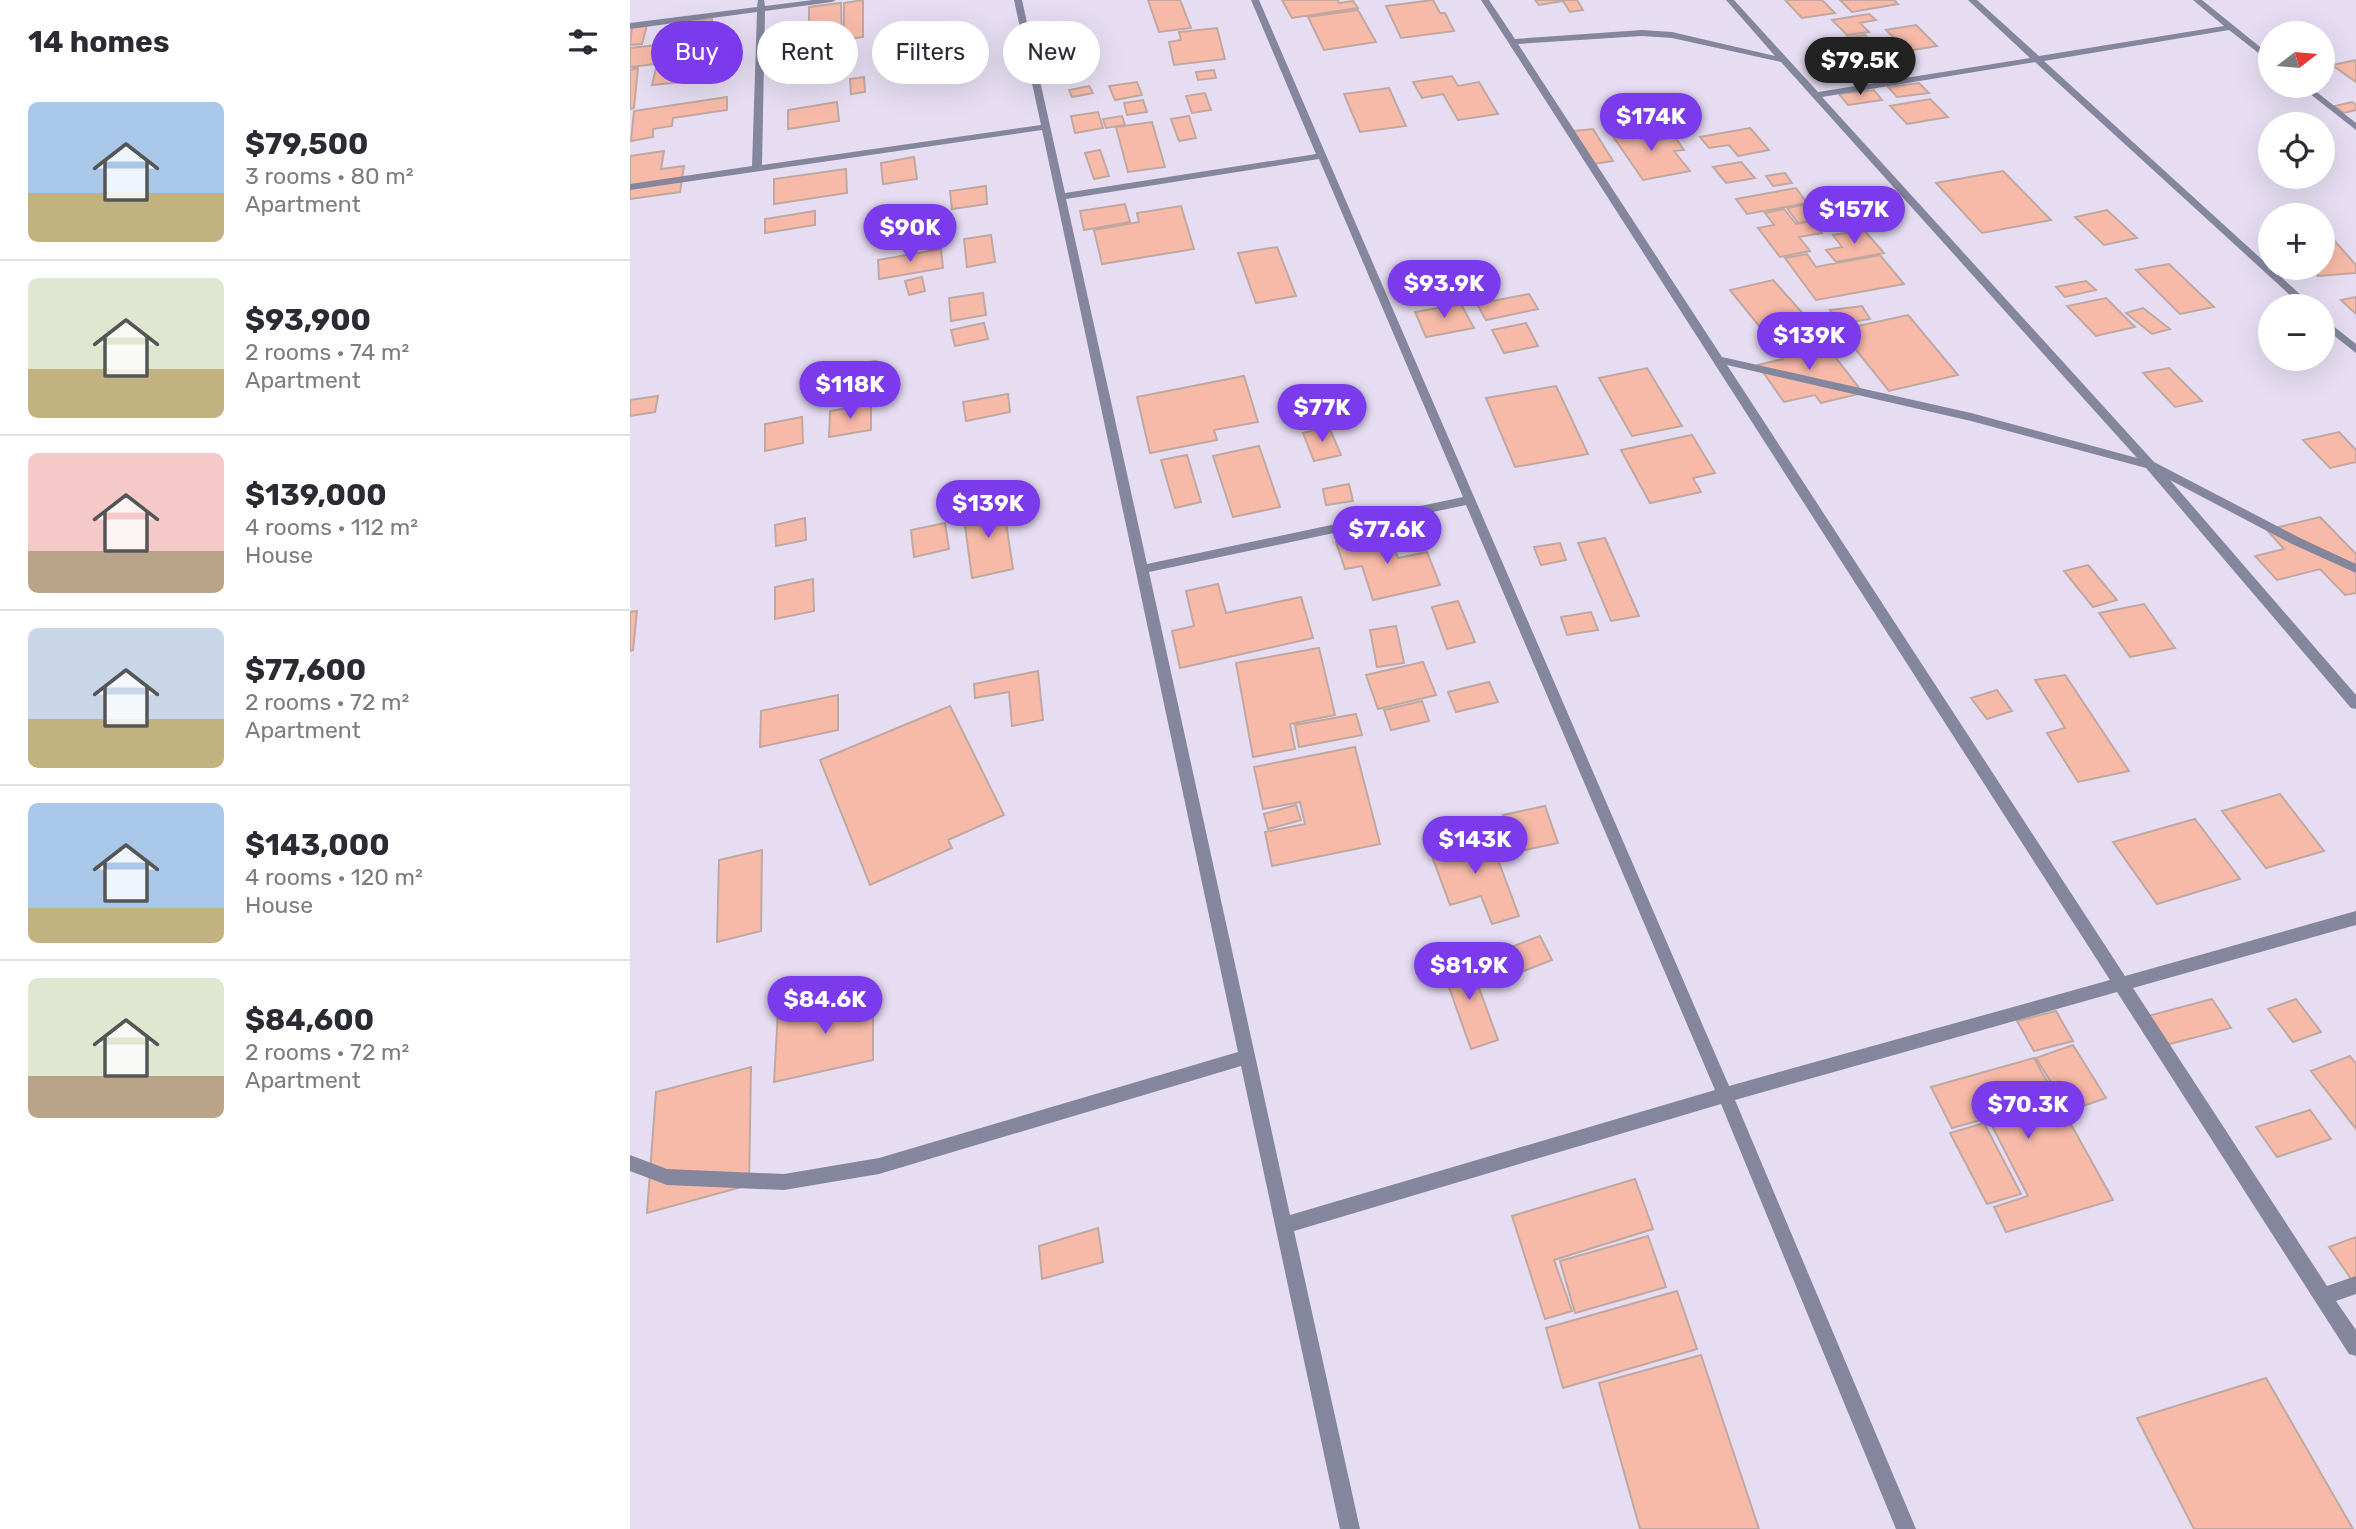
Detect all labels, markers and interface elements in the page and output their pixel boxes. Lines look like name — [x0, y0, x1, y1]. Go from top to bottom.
chip: Buy — [651, 21, 743, 84]
chip: Rent — [757, 21, 858, 84]
chip: Filters — [872, 21, 989, 84]
chip: New — [1003, 21, 1100, 84]
north arrow — [2258, 21, 2334, 98]
map controls — [2258, 21, 2335, 371]
icon: filters — [564, 23, 602, 61]
text: 14 homes — [28, 24, 170, 60]
pin: $79.5K — [1803, 38, 1917, 97]
text: $79.5K — [1821, 46, 1899, 74]
pin: $174K — [1602, 94, 1700, 153]
text: $174K — [1616, 102, 1686, 130]
button: locate — [2258, 112, 2335, 189]
text: $79,500 — [245, 126, 368, 162]
icon: home — [84, 130, 168, 214]
text: 3 rooms · 80 m² — [245, 162, 414, 190]
pin: $157K — [1805, 187, 1903, 246]
text: Apartment — [245, 190, 361, 218]
text: $157K — [1819, 195, 1889, 223]
button: + — [2258, 203, 2335, 280]
pin: $90K — [869, 204, 951, 264]
text: $90K — [880, 213, 941, 241]
pin: $93.9K — [1387, 260, 1501, 320]
text: $93.9K — [1404, 269, 1484, 297]
button: − — [2258, 294, 2335, 371]
text: $93,900 — [245, 302, 371, 338]
icon: home — [84, 306, 168, 390]
pin: $139K — [1760, 312, 1858, 372]
text: $139K — [1773, 321, 1845, 349]
text: 2 rooms · 74 m² — [245, 338, 409, 366]
pin: $118K — [801, 362, 899, 421]
text: Apartment — [245, 366, 361, 394]
text: $118K — [815, 370, 885, 398]
pin: $77K — [1281, 384, 1363, 444]
text: $77K — [1294, 393, 1350, 421]
text: $139,000 — [245, 477, 387, 513]
pin: $139K — [939, 480, 1037, 540]
icon: home — [84, 481, 168, 565]
text: $139K — [952, 489, 1024, 517]
pin: $77.6K — [1330, 506, 1444, 566]
text: 4 rooms · 112 m² — [245, 513, 418, 541]
text: $77.6K — [1348, 515, 1426, 543]
text: House — [245, 541, 313, 569]
text: $77,600 — [245, 652, 366, 688]
icon: home — [84, 656, 168, 740]
text: 2 rooms · 72 m² — [245, 688, 409, 716]
text: Apartment — [245, 716, 361, 744]
pin: $143K — [1426, 816, 1524, 876]
text: $143K — [1439, 825, 1511, 853]
text: $143,000 — [245, 827, 390, 863]
icon: home — [84, 831, 168, 915]
text: 4 rooms · 120 m² — [245, 863, 423, 891]
text: House — [245, 891, 313, 919]
pin: $81.9K — [1412, 942, 1526, 1002]
text: $81.9K — [1430, 951, 1508, 979]
pin: $84.6K — [768, 976, 882, 1036]
text: $84.6K — [783, 985, 867, 1013]
text: $84,600 — [245, 1002, 374, 1038]
icon: home — [84, 1006, 168, 1090]
text: 2 rooms · 72 m² — [245, 1038, 409, 1066]
text: Apartment — [245, 1066, 361, 1094]
pin: $70.3K — [1971, 1082, 2085, 1141]
text: $70.3K — [1988, 1090, 2068, 1118]

